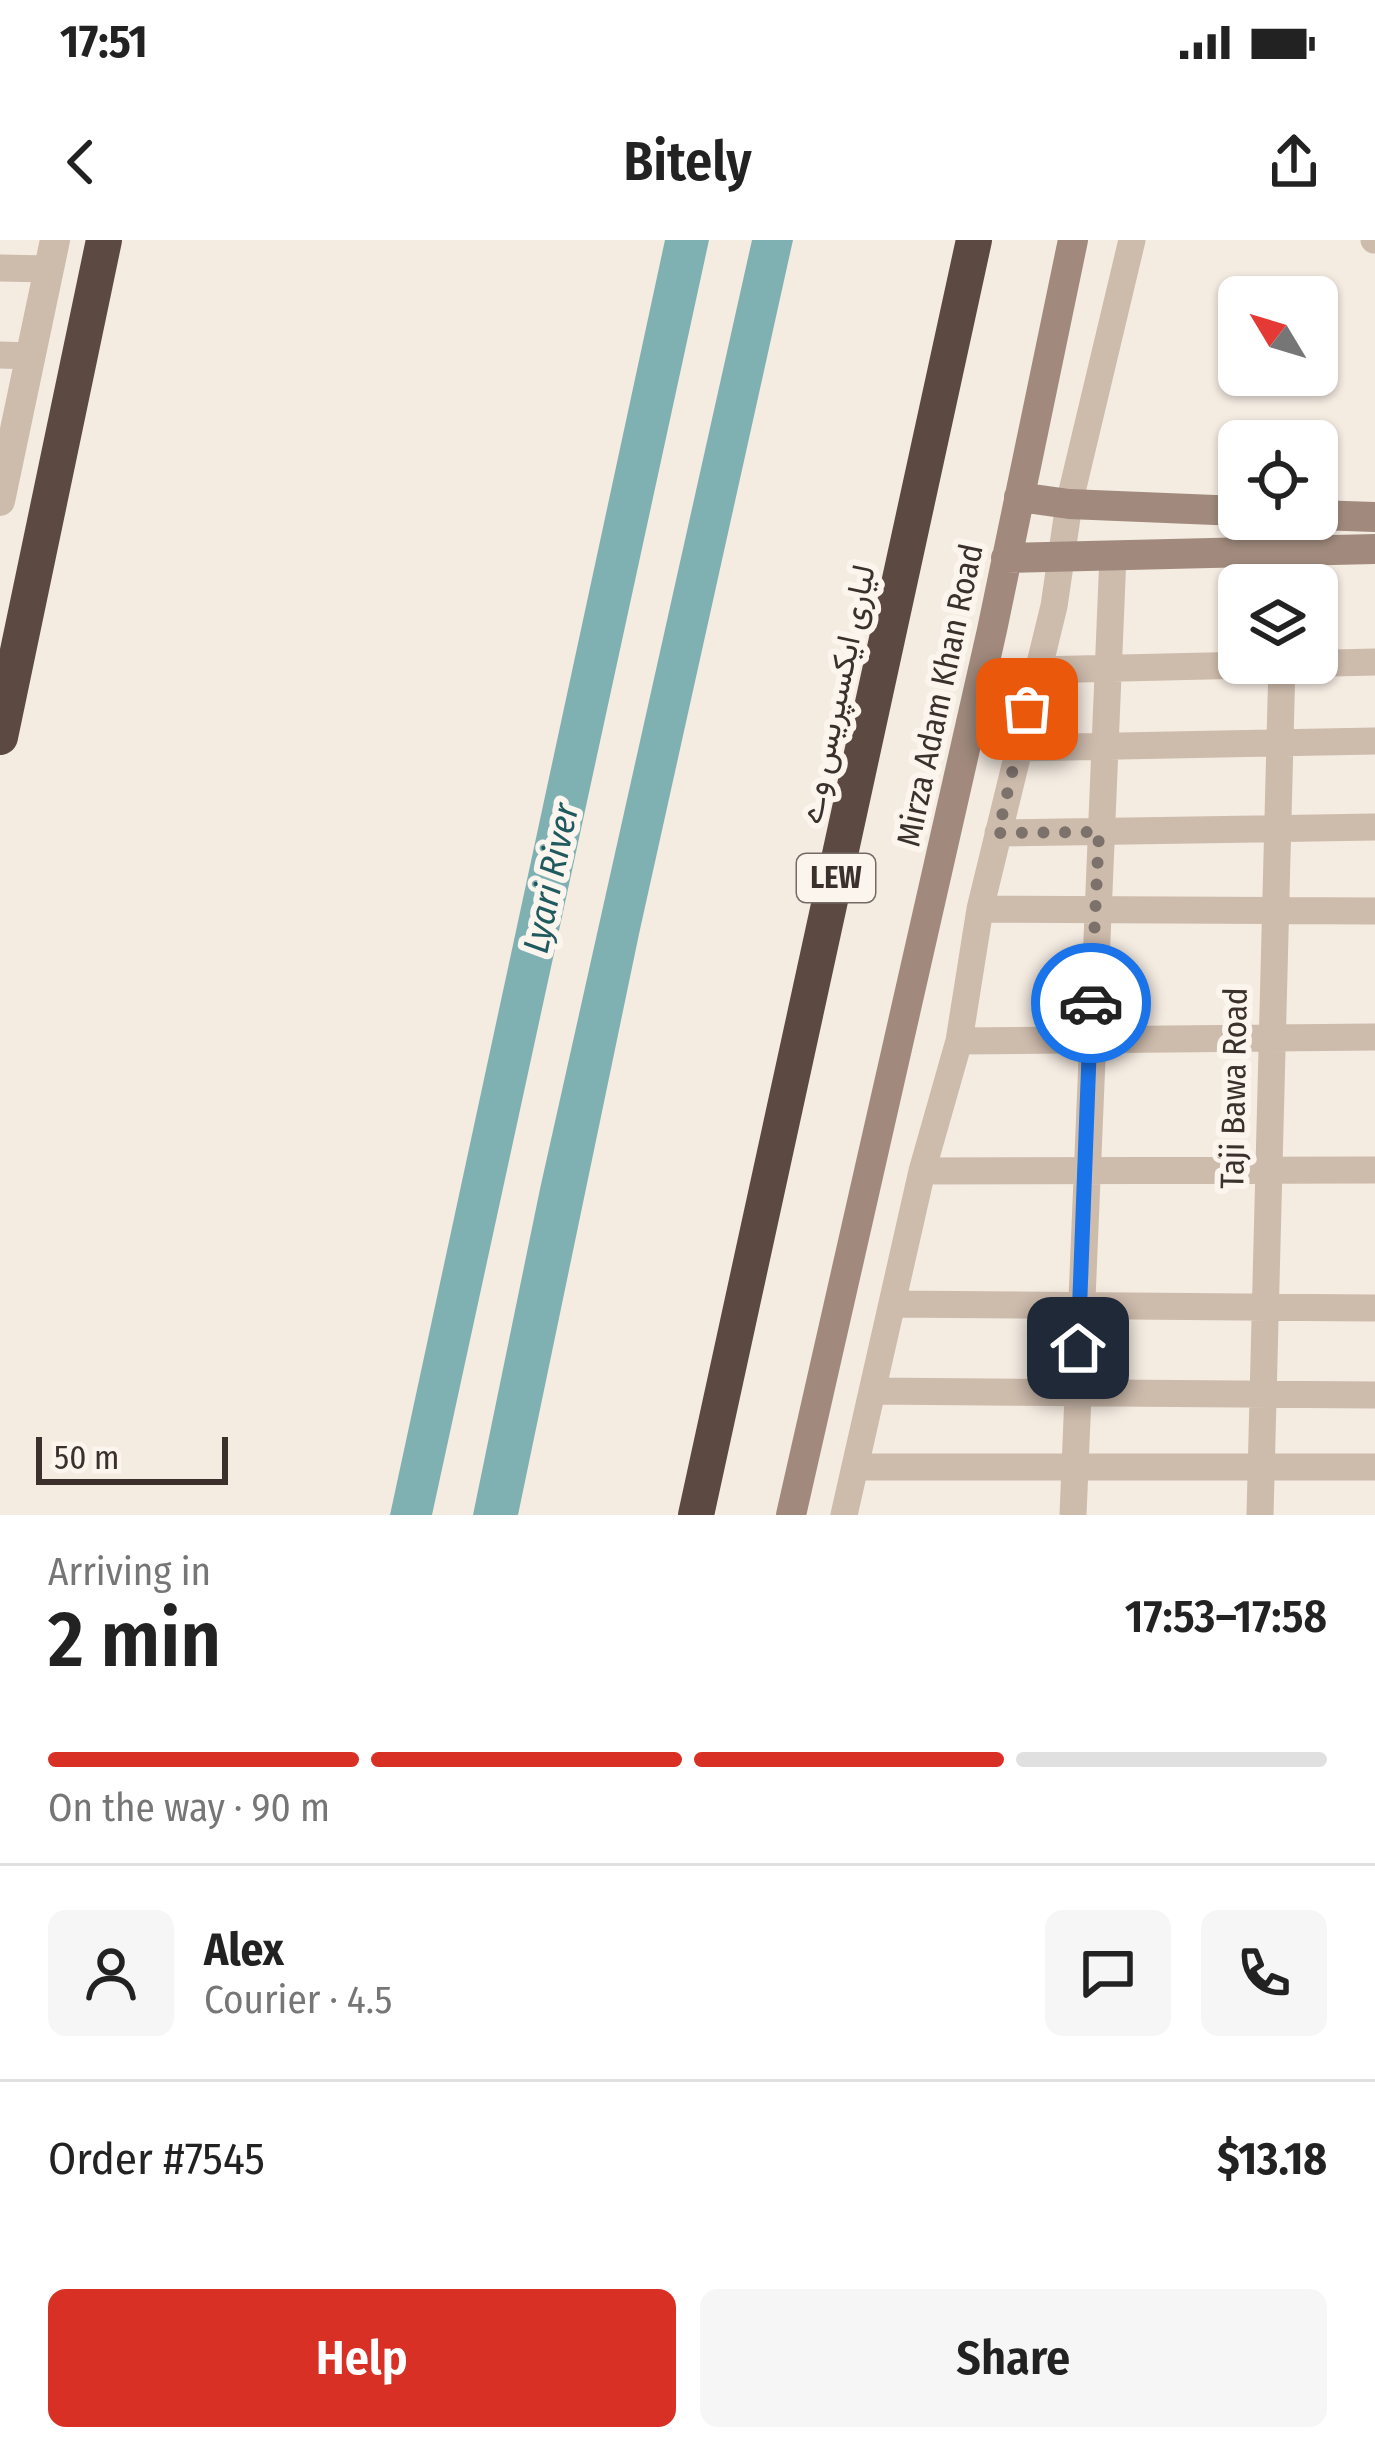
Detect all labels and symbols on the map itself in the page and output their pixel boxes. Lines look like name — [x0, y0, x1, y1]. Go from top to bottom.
north arrow — [1218, 276, 1338, 396]
street label: Mirza Adam Khan Road — [888, 540, 992, 850]
street label: لیاری ایکسپریس وے — [790, 561, 886, 828]
pin — [976, 658, 1078, 760]
water label: Lyari River — [514, 798, 589, 957]
road number: LEW — [797, 854, 875, 902]
courier — [1031, 943, 1151, 1063]
street label: Taji Bawa Road — [1212, 987, 1256, 1189]
pin — [1027, 1297, 1129, 1399]
scale bar — [36, 1431, 228, 1484]

